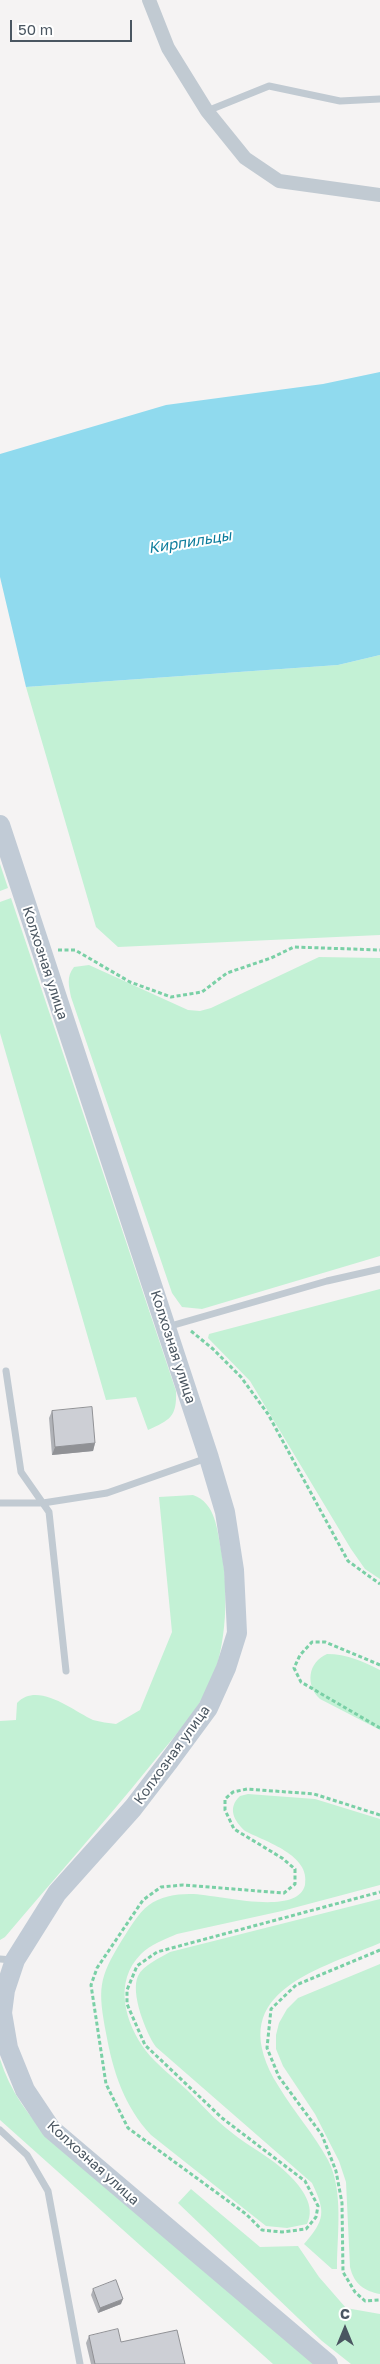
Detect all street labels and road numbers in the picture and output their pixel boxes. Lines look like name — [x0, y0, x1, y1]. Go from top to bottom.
street label: Колхозная улица — [19, 904, 71, 1022]
street label: Колхозная улица — [147, 1288, 199, 1406]
street label: Колхозная улица — [130, 1702, 214, 1808]
street label: Колхозная улица — [44, 2117, 142, 2209]

